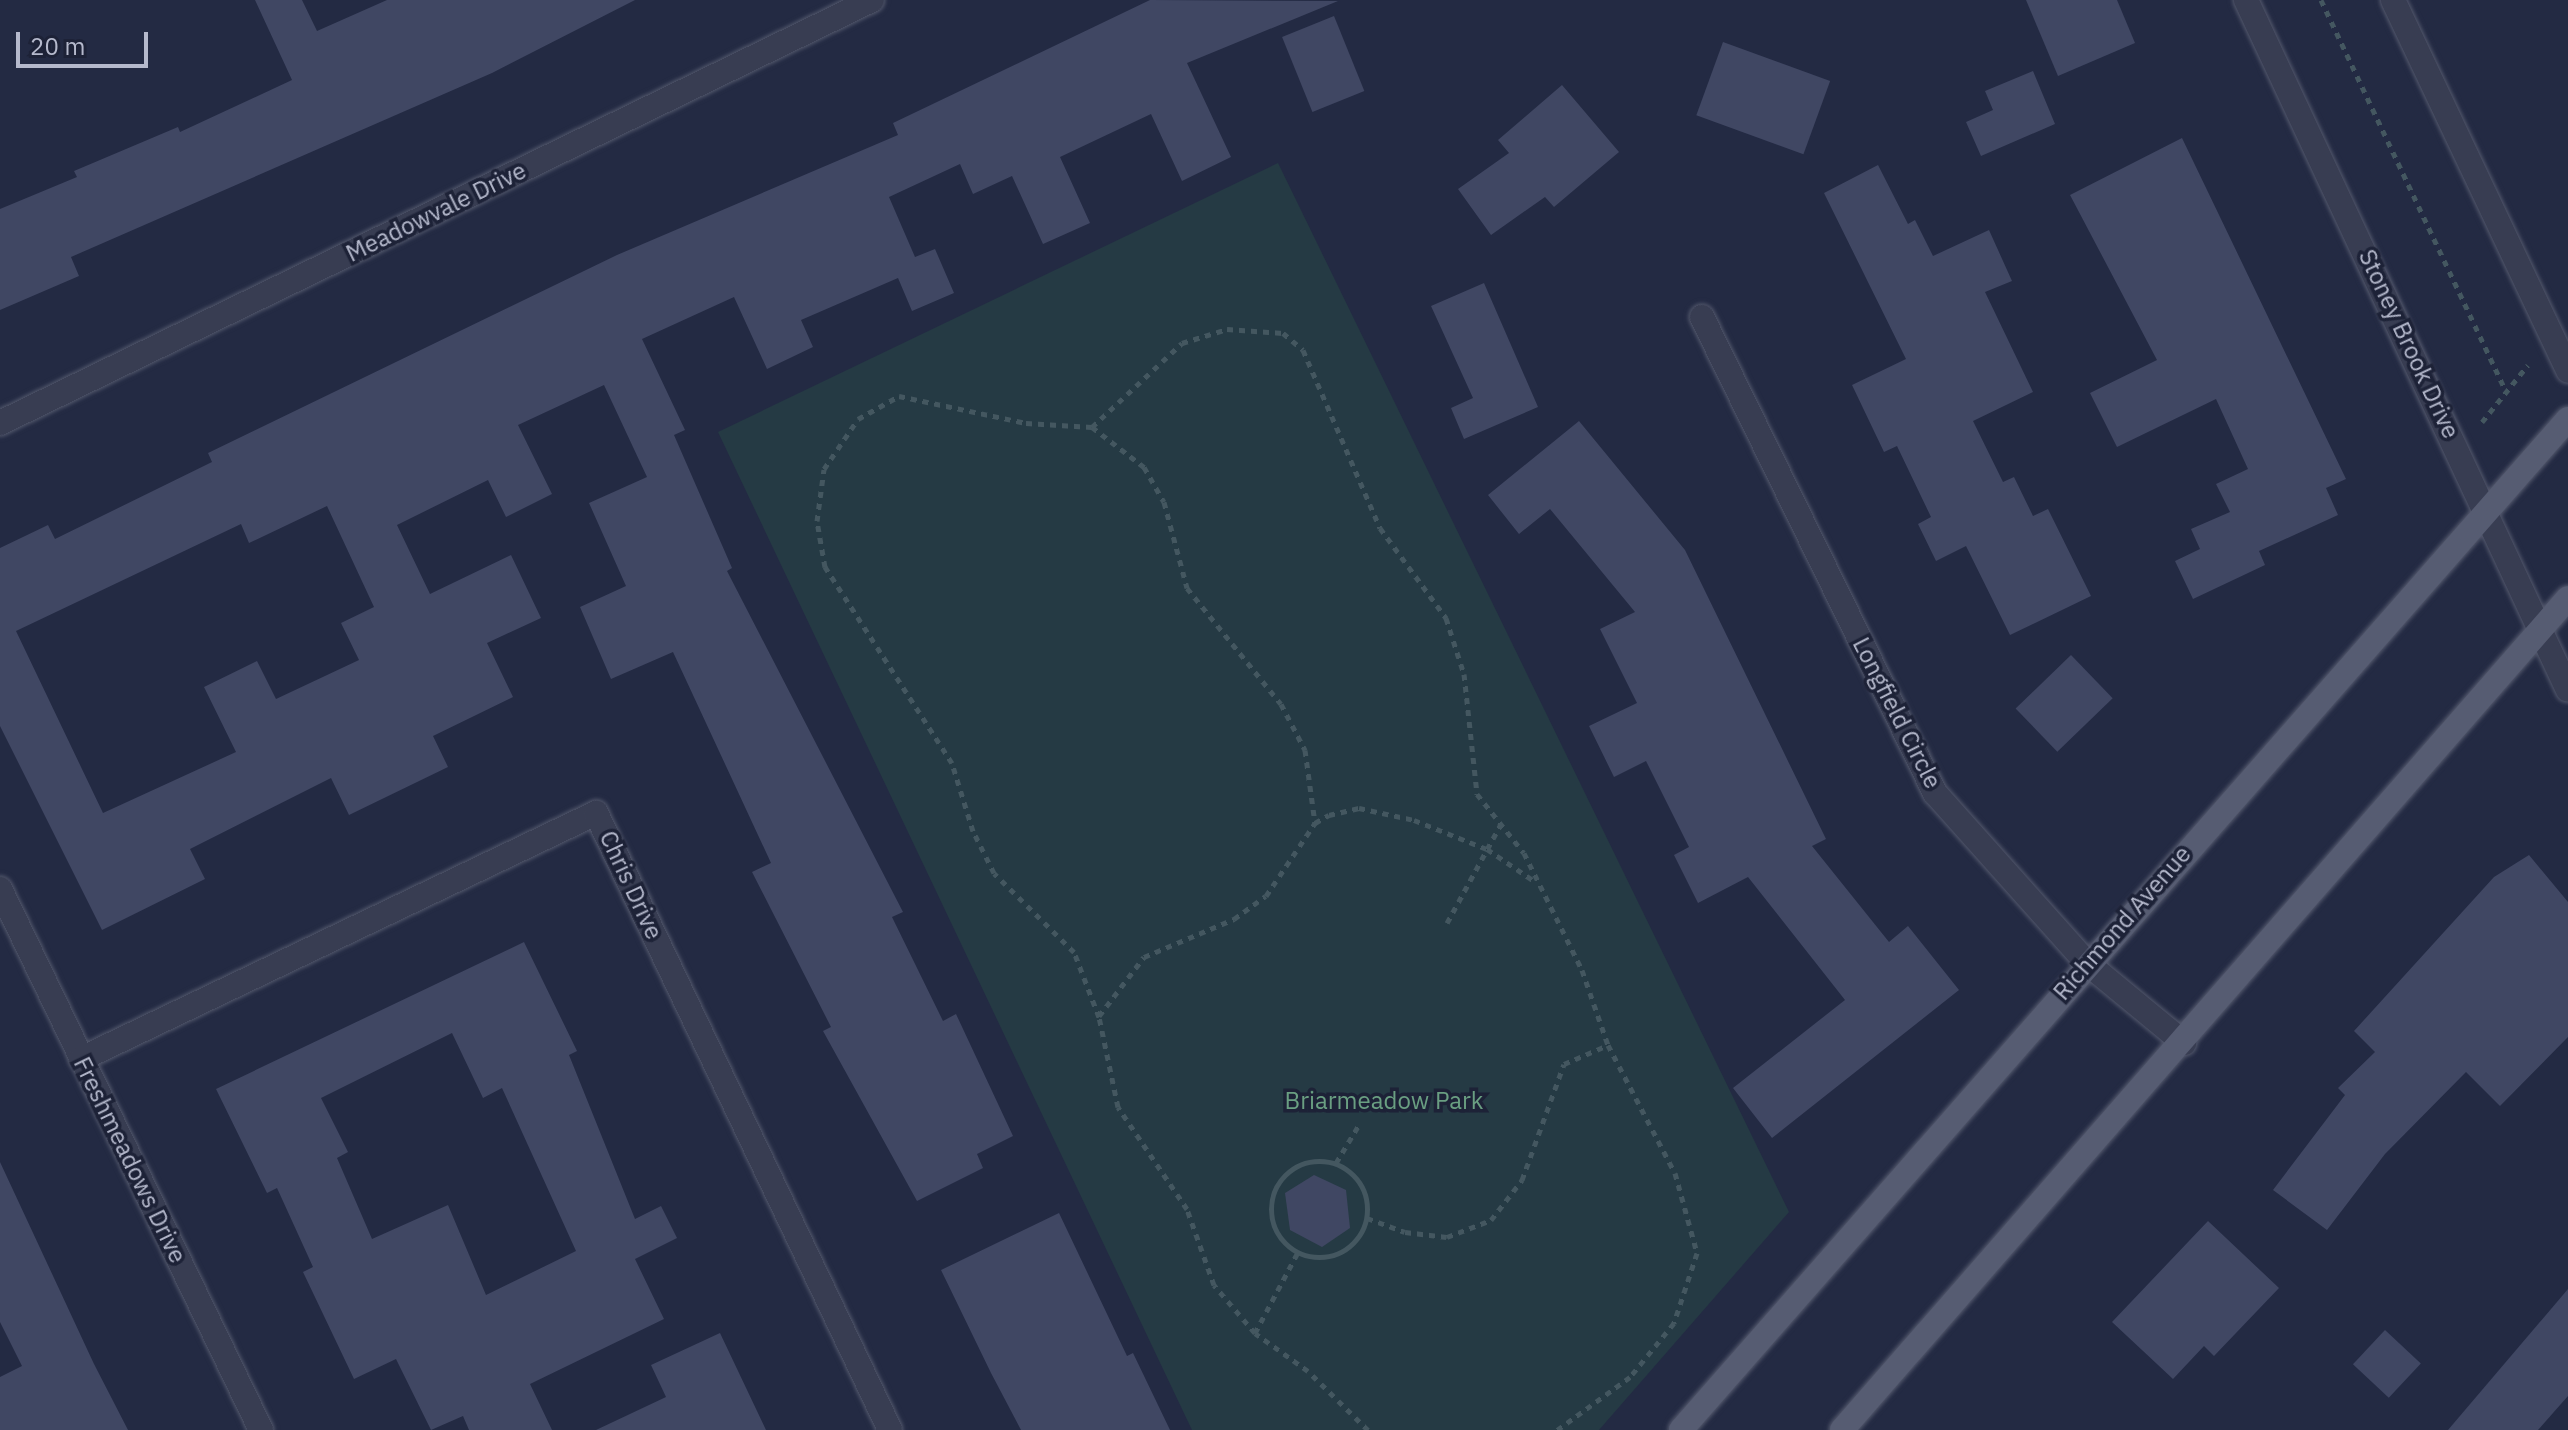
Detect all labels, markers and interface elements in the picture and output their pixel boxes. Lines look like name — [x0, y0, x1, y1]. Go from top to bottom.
scale bar — [20, 16, 152, 66]
text: 20 m — [30, 30, 85, 62]
street label: Meadowvale Drive — [341, 156, 531, 268]
street label: Stoney Brook Drive — [2353, 245, 2465, 443]
street label: Longfield Circle — [1847, 633, 1947, 793]
street label: Chris Drive — [593, 826, 669, 944]
street label: Richmond Avenue — [2047, 840, 2197, 1006]
street label: Freshmeadows Drive — [68, 1052, 192, 1268]
park label: Briarmeadow Park — [1285, 1087, 1483, 1115]

